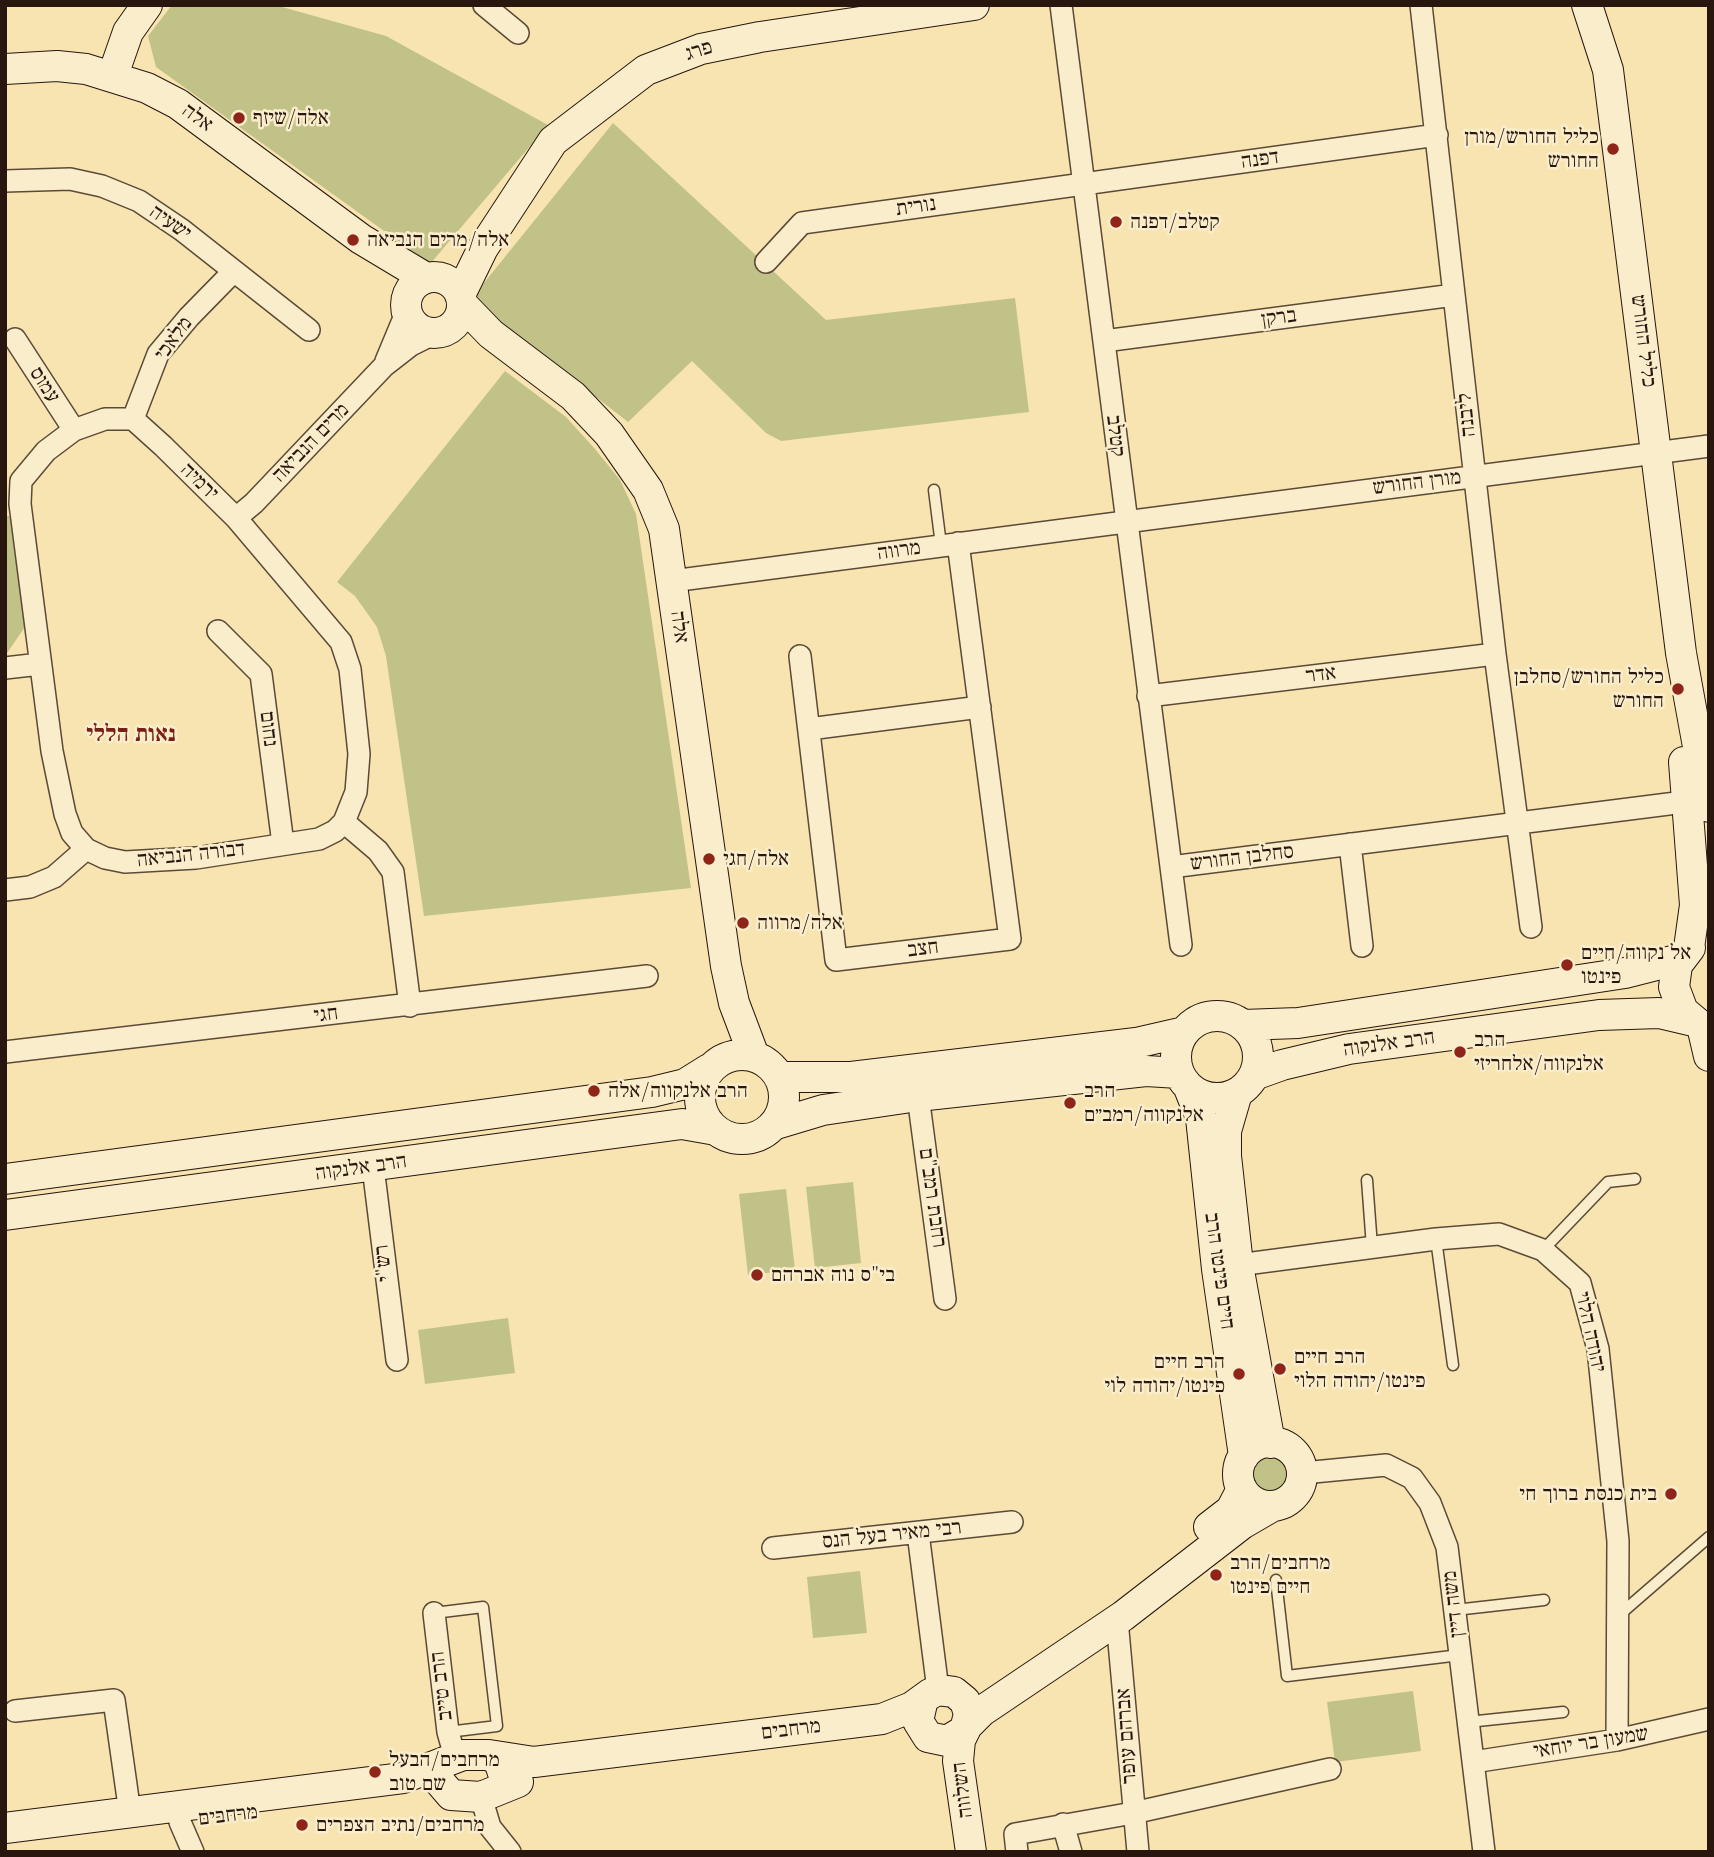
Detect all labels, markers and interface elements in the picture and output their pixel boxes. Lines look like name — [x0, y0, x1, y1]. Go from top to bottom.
street label: פרג — [682, 35, 716, 67]
street label: אלה — [176, 98, 218, 138]
place label: אלה/שיזף — [253, 105, 329, 131]
marker: אלה/שיזף — [231, 110, 247, 126]
place label: כליל החורש/מורן החורש — [1464, 124, 1599, 174]
marker: כליל החורש/מורן החורש — [1605, 141, 1621, 157]
street label: דפנה — [1239, 145, 1281, 175]
street label: נורית — [894, 192, 938, 222]
street label: ישעיה — [144, 200, 196, 246]
place label: קטלב/דפנה — [1130, 209, 1220, 235]
marker: קטלב/דפנה — [1108, 214, 1124, 230]
place label: אלה/מרים הנביאה — [367, 227, 509, 253]
marker: אלה/מרים הנביאה — [345, 232, 361, 248]
street label: כליל החורש — [1625, 293, 1661, 389]
street label: ברקן — [1260, 303, 1298, 333]
street label: מלאכי — [150, 312, 198, 366]
street label: עמוס — [23, 362, 65, 408]
street label: ליבנה — [1452, 392, 1482, 438]
street label: מרים הנביאה — [267, 398, 355, 488]
street label: קטלב — [1100, 414, 1130, 458]
street label: ירמיה — [175, 458, 223, 506]
street label: מורן החורש — [1371, 465, 1463, 501]
street label: מרווה — [875, 535, 923, 567]
street label: אלה — [664, 609, 694, 645]
street label: אדר — [1304, 661, 1338, 689]
place label: כליל החורש/סחלבן החורש — [1514, 664, 1664, 714]
marker: כליל החורש/סחלבן החורש — [1670, 681, 1686, 697]
street label: נחום — [253, 710, 283, 748]
district label: נאות הללי — [86, 721, 176, 749]
street label: דבורה הנביאה — [136, 837, 246, 873]
street label: סחלבן החורש — [1189, 839, 1295, 877]
place label: אלה/חגי — [723, 846, 789, 872]
marker: אלה/חגי — [701, 851, 717, 867]
place label: אלה/מרווה — [757, 910, 843, 936]
marker: אלה/מרווה — [735, 915, 751, 931]
street label: חצב — [906, 935, 940, 963]
place label: אל נקווה/חיים פינטו — [1581, 940, 1691, 990]
marker: אל נקווה/חיים פינטו — [1559, 957, 1575, 973]
street label: חגי — [312, 1001, 340, 1029]
street label: הרב אלנקוה — [1342, 1025, 1436, 1063]
place label: הרב אלנקווה/אלחריזי — [1474, 1027, 1604, 1077]
marker: הרב אלנקווה/אלחריזי — [1452, 1044, 1468, 1060]
place label: הרב אלנקווה/אלה — [608, 1078, 748, 1104]
place label: הרב אלנקווה/רמב״ם — [1084, 1078, 1204, 1128]
marker: הרב אלנקווה/אלה — [586, 1083, 602, 1099]
marker: הרב אלנקווה/רמב״ם — [1062, 1095, 1078, 1111]
street label: רחבת רמב"ם — [913, 1147, 951, 1249]
street label: הרב אלנקוה — [314, 1149, 408, 1187]
street label: חיים פינטו הרב — [1198, 1211, 1240, 1331]
street label: רש"י — [369, 1243, 399, 1283]
place label: בי"ס נוה אברהם — [771, 1262, 895, 1288]
marker: בי"ס נוה אברהם — [749, 1267, 765, 1283]
street label: יהודה הלוי — [1569, 1289, 1611, 1375]
place label: הרב חיים פינטו/יהודה הלוי — [1294, 1344, 1426, 1394]
place label: הרב חיים פינטו/יהודה לוי — [1105, 1349, 1225, 1399]
marker: הרב חיים פינטו/יהודה הלוי — [1272, 1361, 1288, 1377]
marker: הרב חיים פינטו/יהודה לוי — [1231, 1366, 1247, 1382]
place label: בית כנסת ברוך חי — [1519, 1481, 1657, 1507]
marker: בית כנסת ברוך חי — [1663, 1486, 1679, 1502]
street label: רבי מאיר בעל הנס — [821, 1515, 963, 1555]
place label: מרחבים/הרב חיים פינטו — [1230, 1550, 1331, 1600]
marker: מרחבים/הרב חיים פינטו — [1208, 1567, 1224, 1583]
street label: משה דיין — [1437, 1569, 1471, 1639]
street label: הרב טייב — [425, 1650, 459, 1722]
street label: אברהם עופר — [1111, 1687, 1143, 1785]
street label: מרחבים — [760, 1714, 822, 1746]
street label: שמעון בר יוחאי — [1532, 1721, 1650, 1765]
place label: מרחבים/הבעל שם טוב — [389, 1747, 500, 1797]
street label: השלווה — [947, 1760, 979, 1820]
marker: מרחבים/הבעל שם טוב — [367, 1764, 383, 1780]
street label: מרחבים — [197, 1800, 259, 1832]
place label: מרחבים/נתיב הצפרים — [316, 1812, 484, 1838]
marker: מרחבים/נתיב הצפרים — [294, 1817, 310, 1833]

